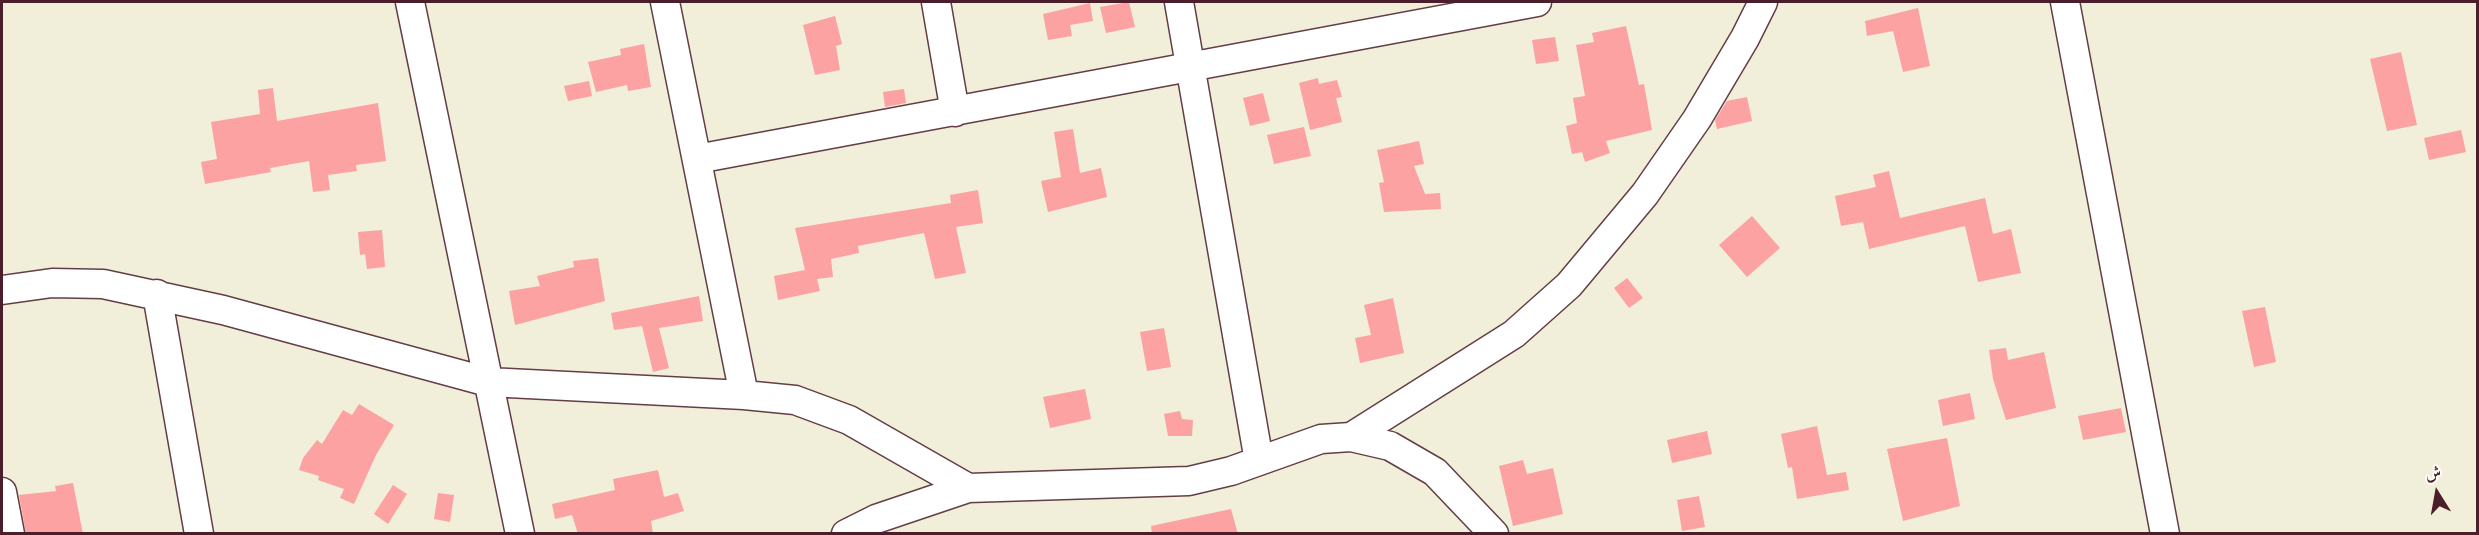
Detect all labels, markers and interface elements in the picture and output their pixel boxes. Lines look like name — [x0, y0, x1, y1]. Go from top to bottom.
text: ش — [2423, 462, 2443, 488]
north arrow — [2407, 463, 2467, 523]

